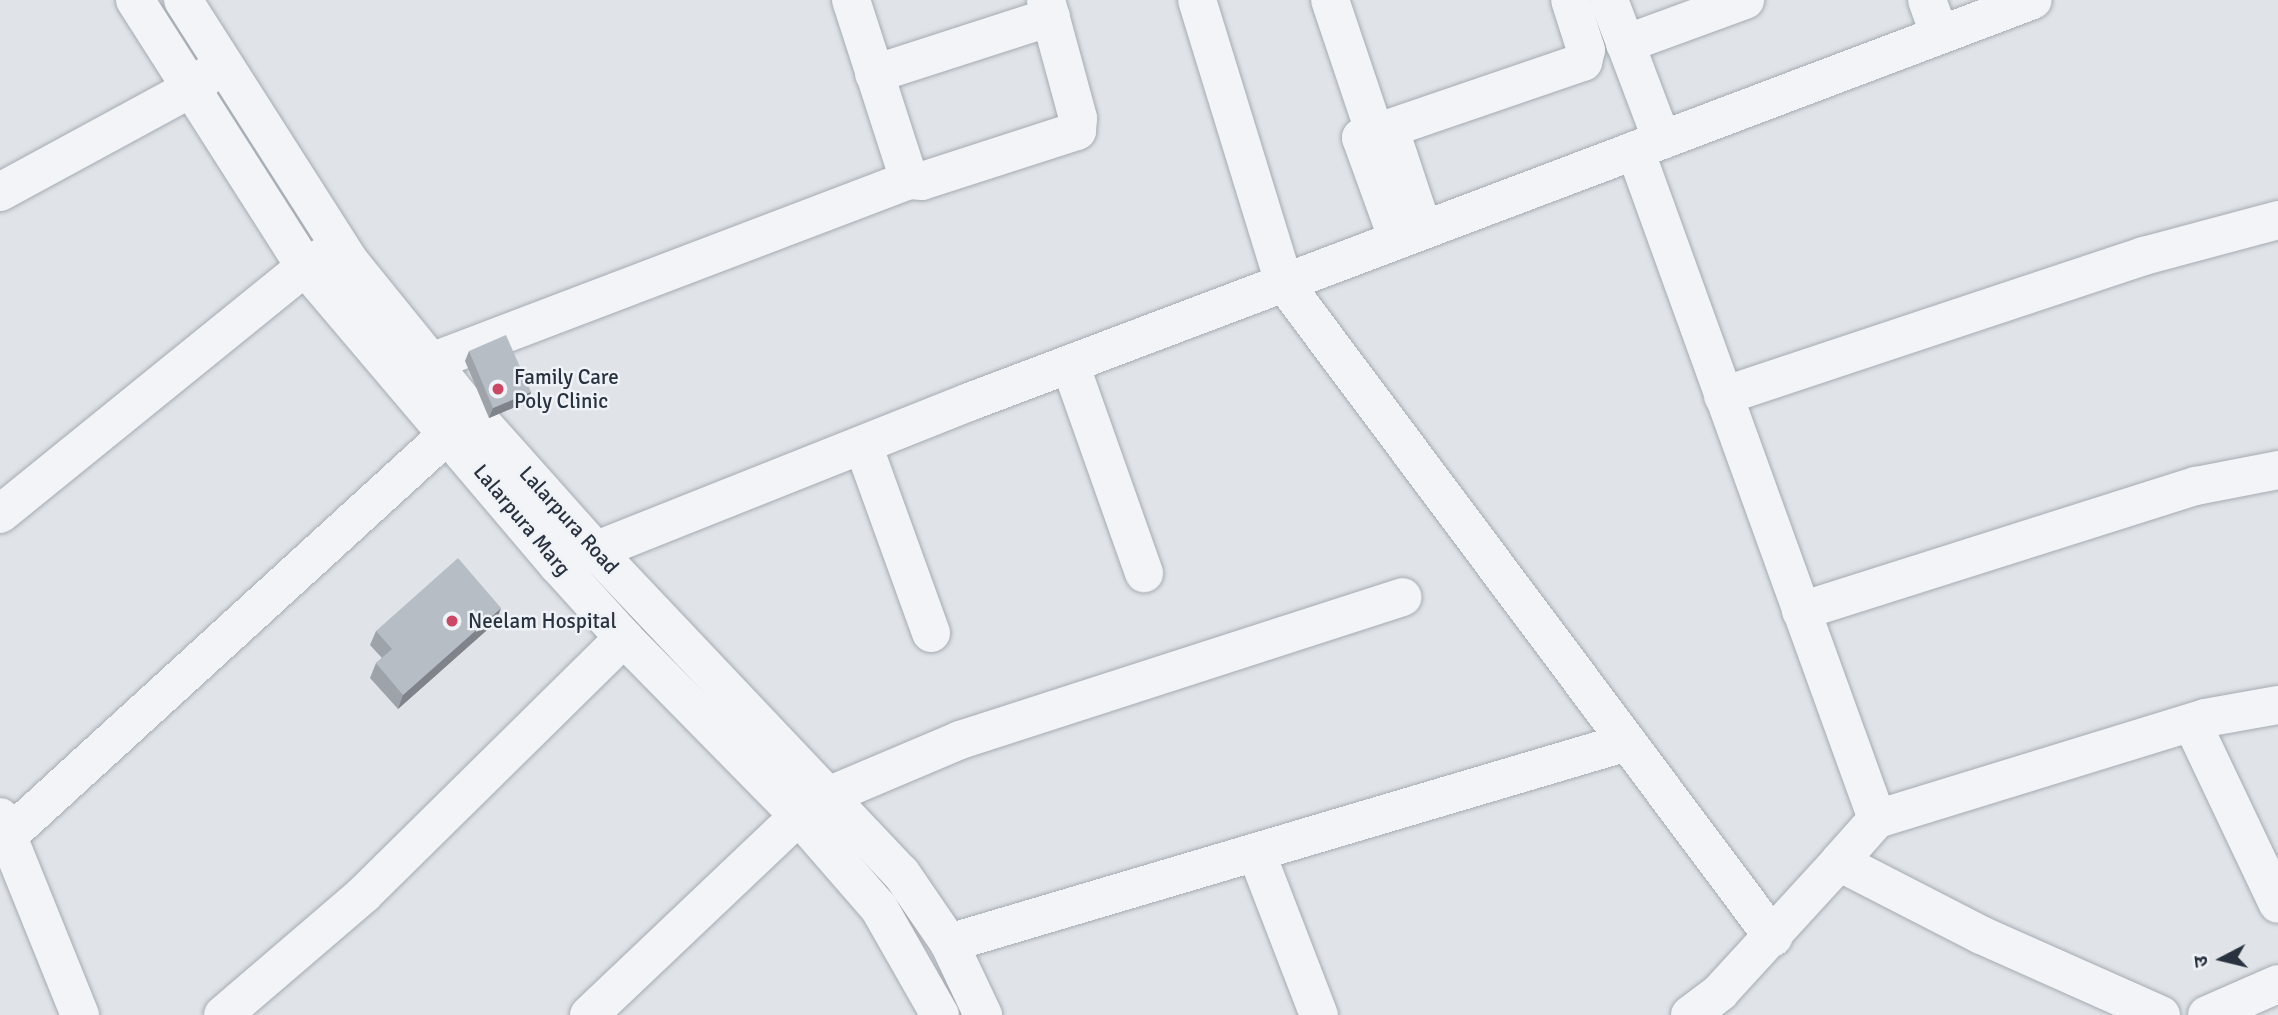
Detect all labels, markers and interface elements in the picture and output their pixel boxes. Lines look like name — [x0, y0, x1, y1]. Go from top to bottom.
place label: Family Care Poly Clinic — [514, 364, 619, 414]
marker: Family Care Poly Clinic — [488, 379, 508, 399]
street label: Lalarpura Marg — [468, 459, 576, 581]
street label: Lalarpura Road — [514, 461, 624, 579]
place label: Neelam Hospital — [468, 608, 617, 634]
marker: Neelam Hospital — [442, 611, 462, 631]
north arrow — [2187, 924, 2257, 994]
text: उ — [2189, 955, 2214, 969]

